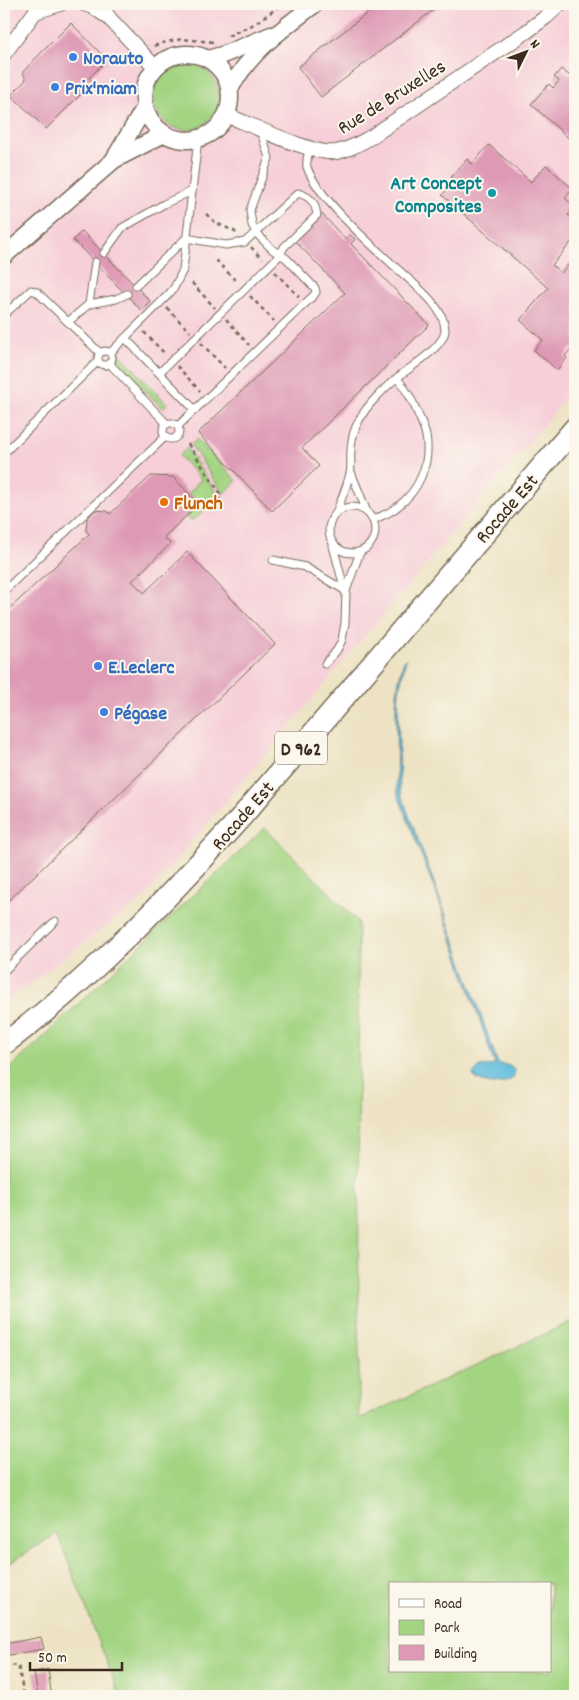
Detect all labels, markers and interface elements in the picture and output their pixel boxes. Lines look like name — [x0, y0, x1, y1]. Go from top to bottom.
north arrow — [502, 28, 552, 78]
text: N — [524, 35, 544, 54]
place label: Norauto — [83, 46, 144, 74]
marker: Norauto — [67, 51, 79, 63]
street label: Rue de Bruxelles — [333, 54, 452, 143]
place label: Prix'miam — [65, 76, 137, 104]
marker: Prix'miam — [49, 81, 61, 93]
place label: Art Concept Composites — [390, 171, 483, 222]
marker: Art Concept Composites — [486, 187, 498, 199]
street label: Rocade Est — [470, 469, 546, 551]
place label: Flunch — [174, 491, 223, 519]
marker: Flunch — [158, 496, 170, 508]
place label: E.Leclerc — [108, 655, 174, 683]
marker: E.Leclerc — [92, 660, 104, 672]
place label: Pégase — [114, 701, 167, 729]
marker: Pégase — [98, 706, 110, 718]
road number: D 962 — [275, 731, 327, 764]
street label: Rocade Est — [206, 776, 282, 858]
legend — [389, 1582, 552, 1672]
text: Road — [434, 1594, 462, 1616]
text: Park — [434, 1618, 460, 1640]
scale bar — [30, 1640, 122, 1672]
text: Building — [434, 1644, 477, 1666]
text: 50 m — [38, 1648, 67, 1670]

